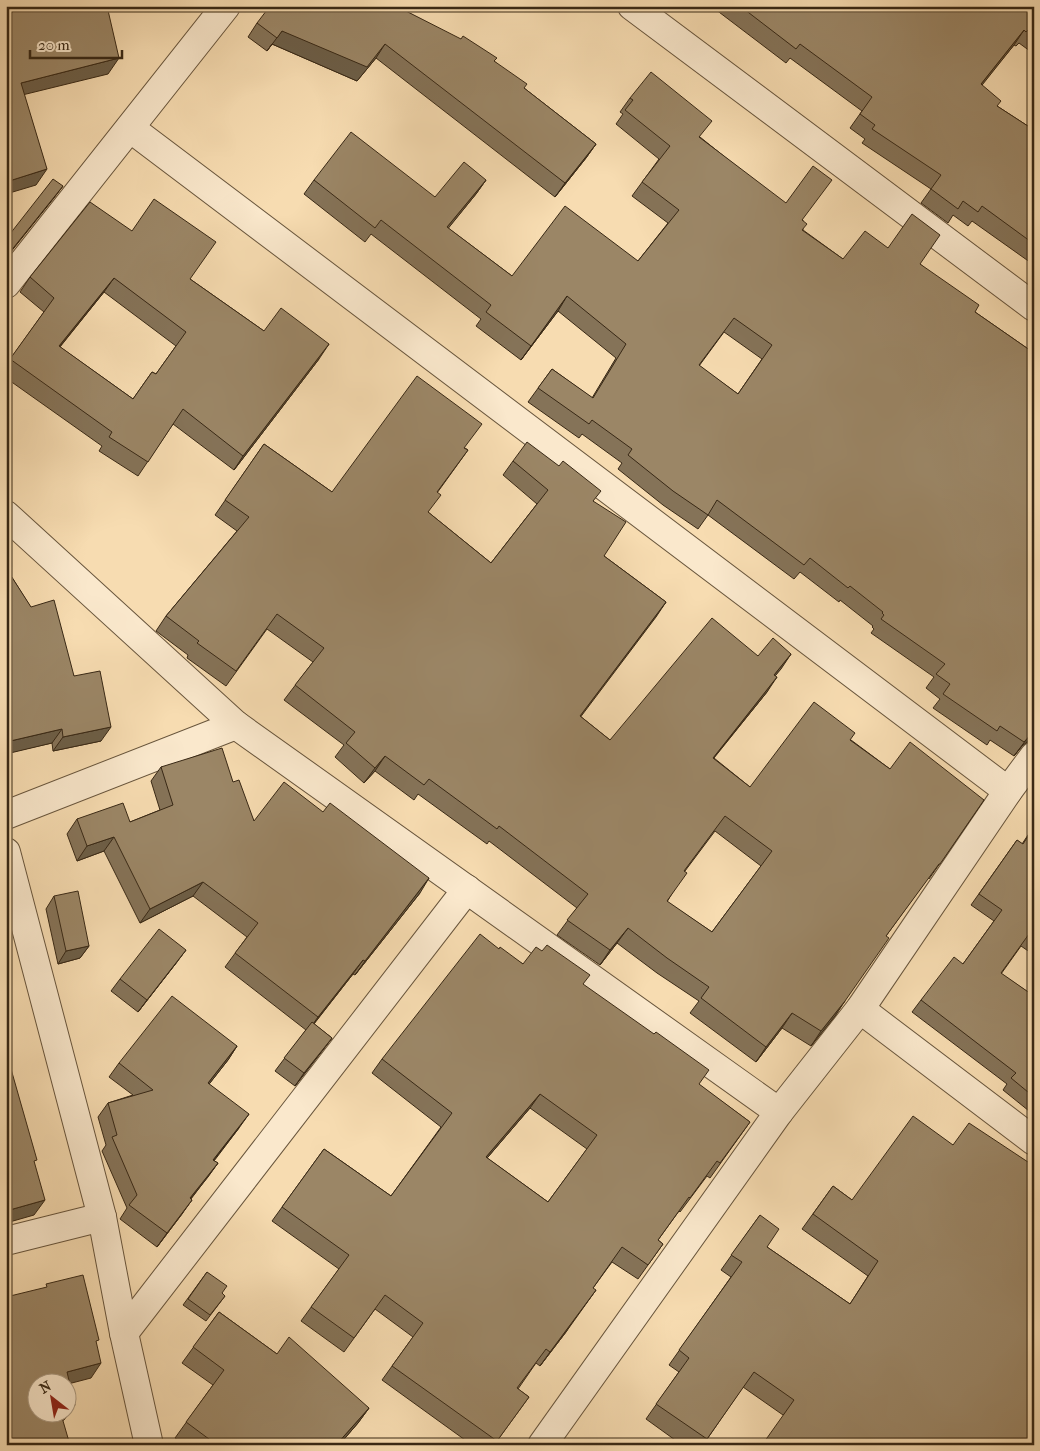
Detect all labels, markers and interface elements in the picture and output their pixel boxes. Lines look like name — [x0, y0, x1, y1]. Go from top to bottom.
scale bar — [30, 28, 122, 60]
text: 20 m — [38, 36, 70, 54]
north arrow — [28, 1374, 78, 1424]
text: N — [37, 1377, 55, 1397]

